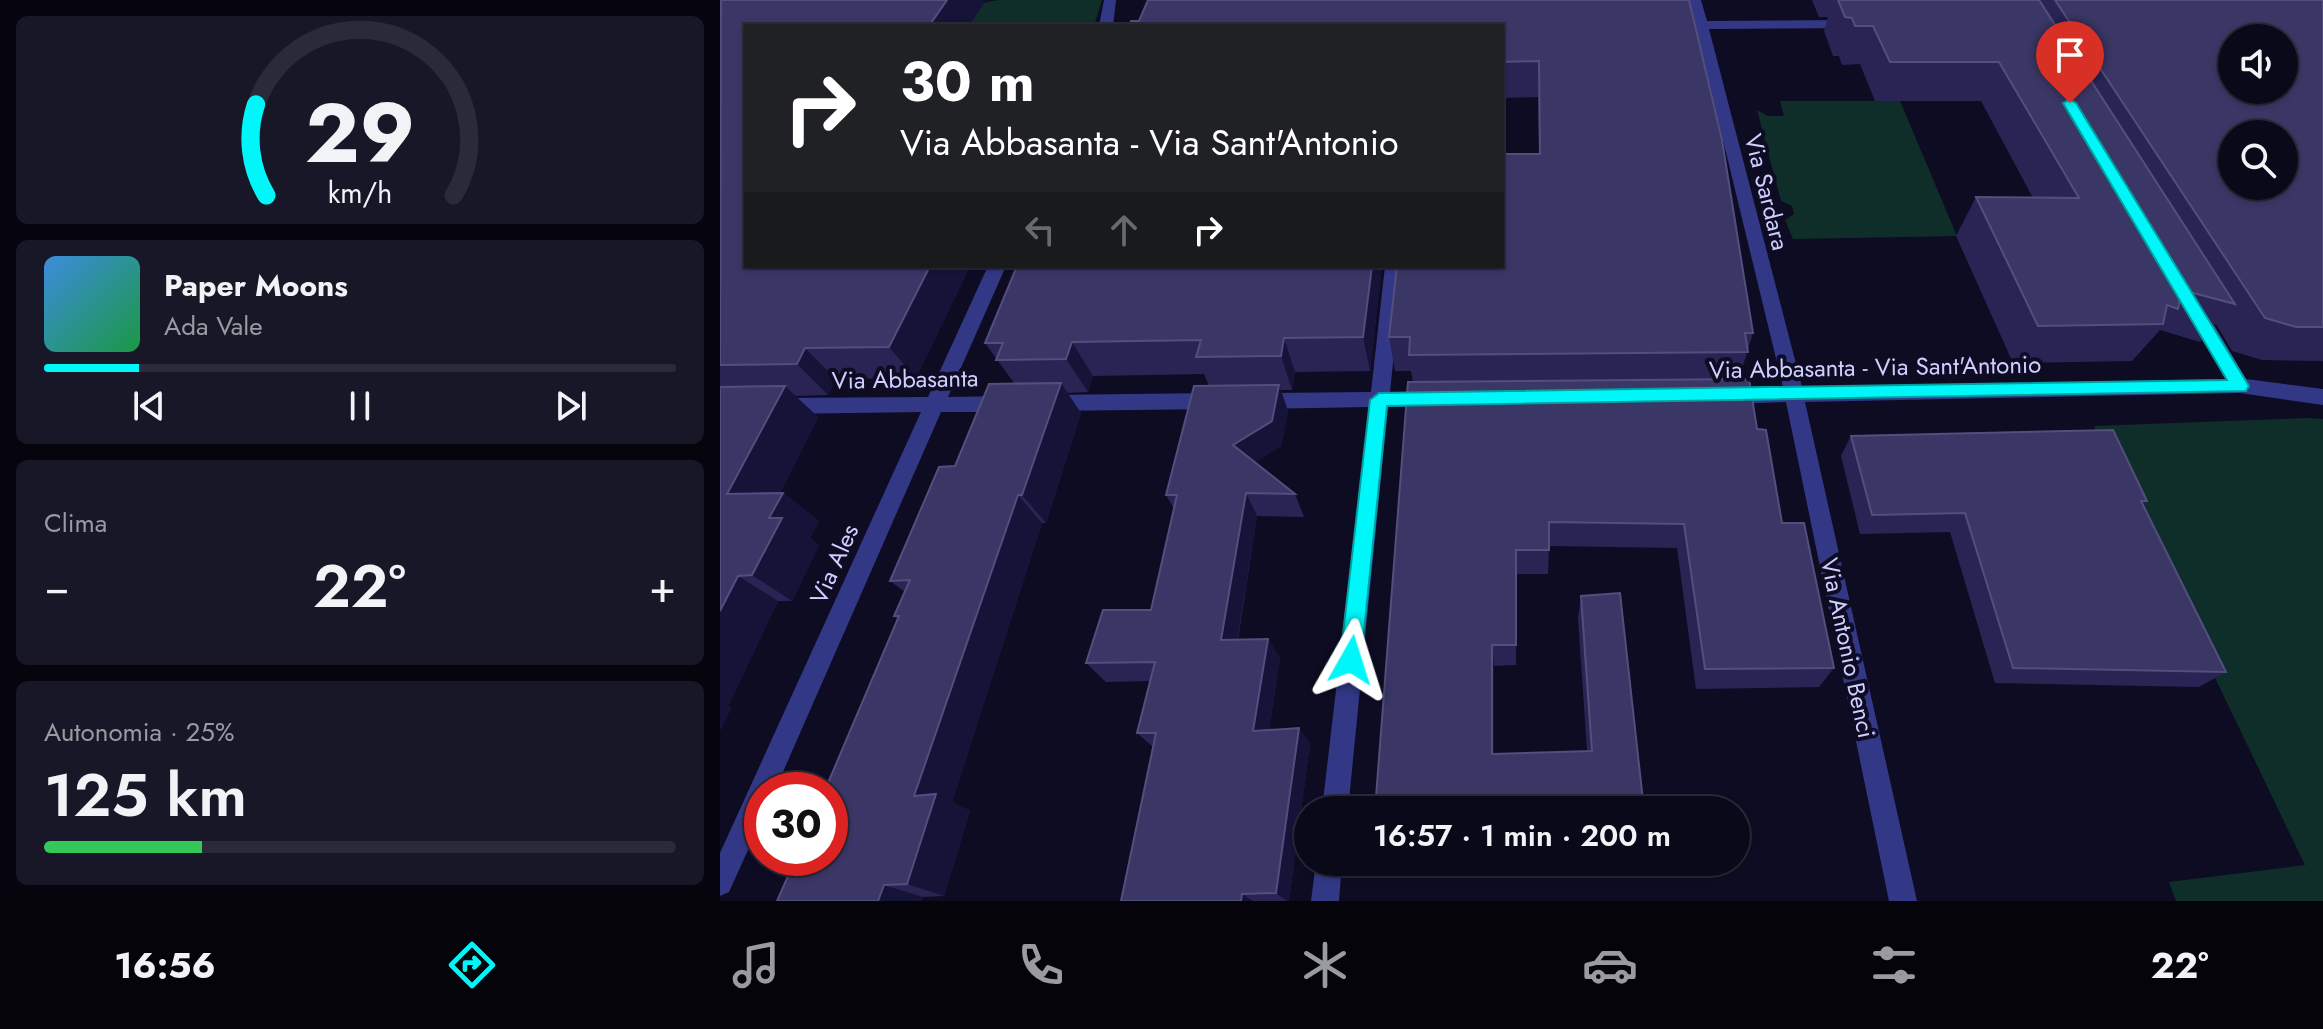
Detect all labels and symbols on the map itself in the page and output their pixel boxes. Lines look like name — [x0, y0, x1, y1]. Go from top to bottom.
pin — [2036, 21, 2104, 103]
street label: Via Sardara — [1736, 130, 1798, 254]
street label: Via Abbasanta - Via Sant'Antonio — [1708, 347, 2042, 387]
street label: Via Abbasanta — [831, 360, 979, 398]
street label: Via Ales — [801, 518, 867, 610]
street label: Via Antonio Benci — [1812, 555, 1884, 741]
position arrow — [1309, 618, 1393, 702]
speed limit sign: 30 — [744, 772, 848, 876]

